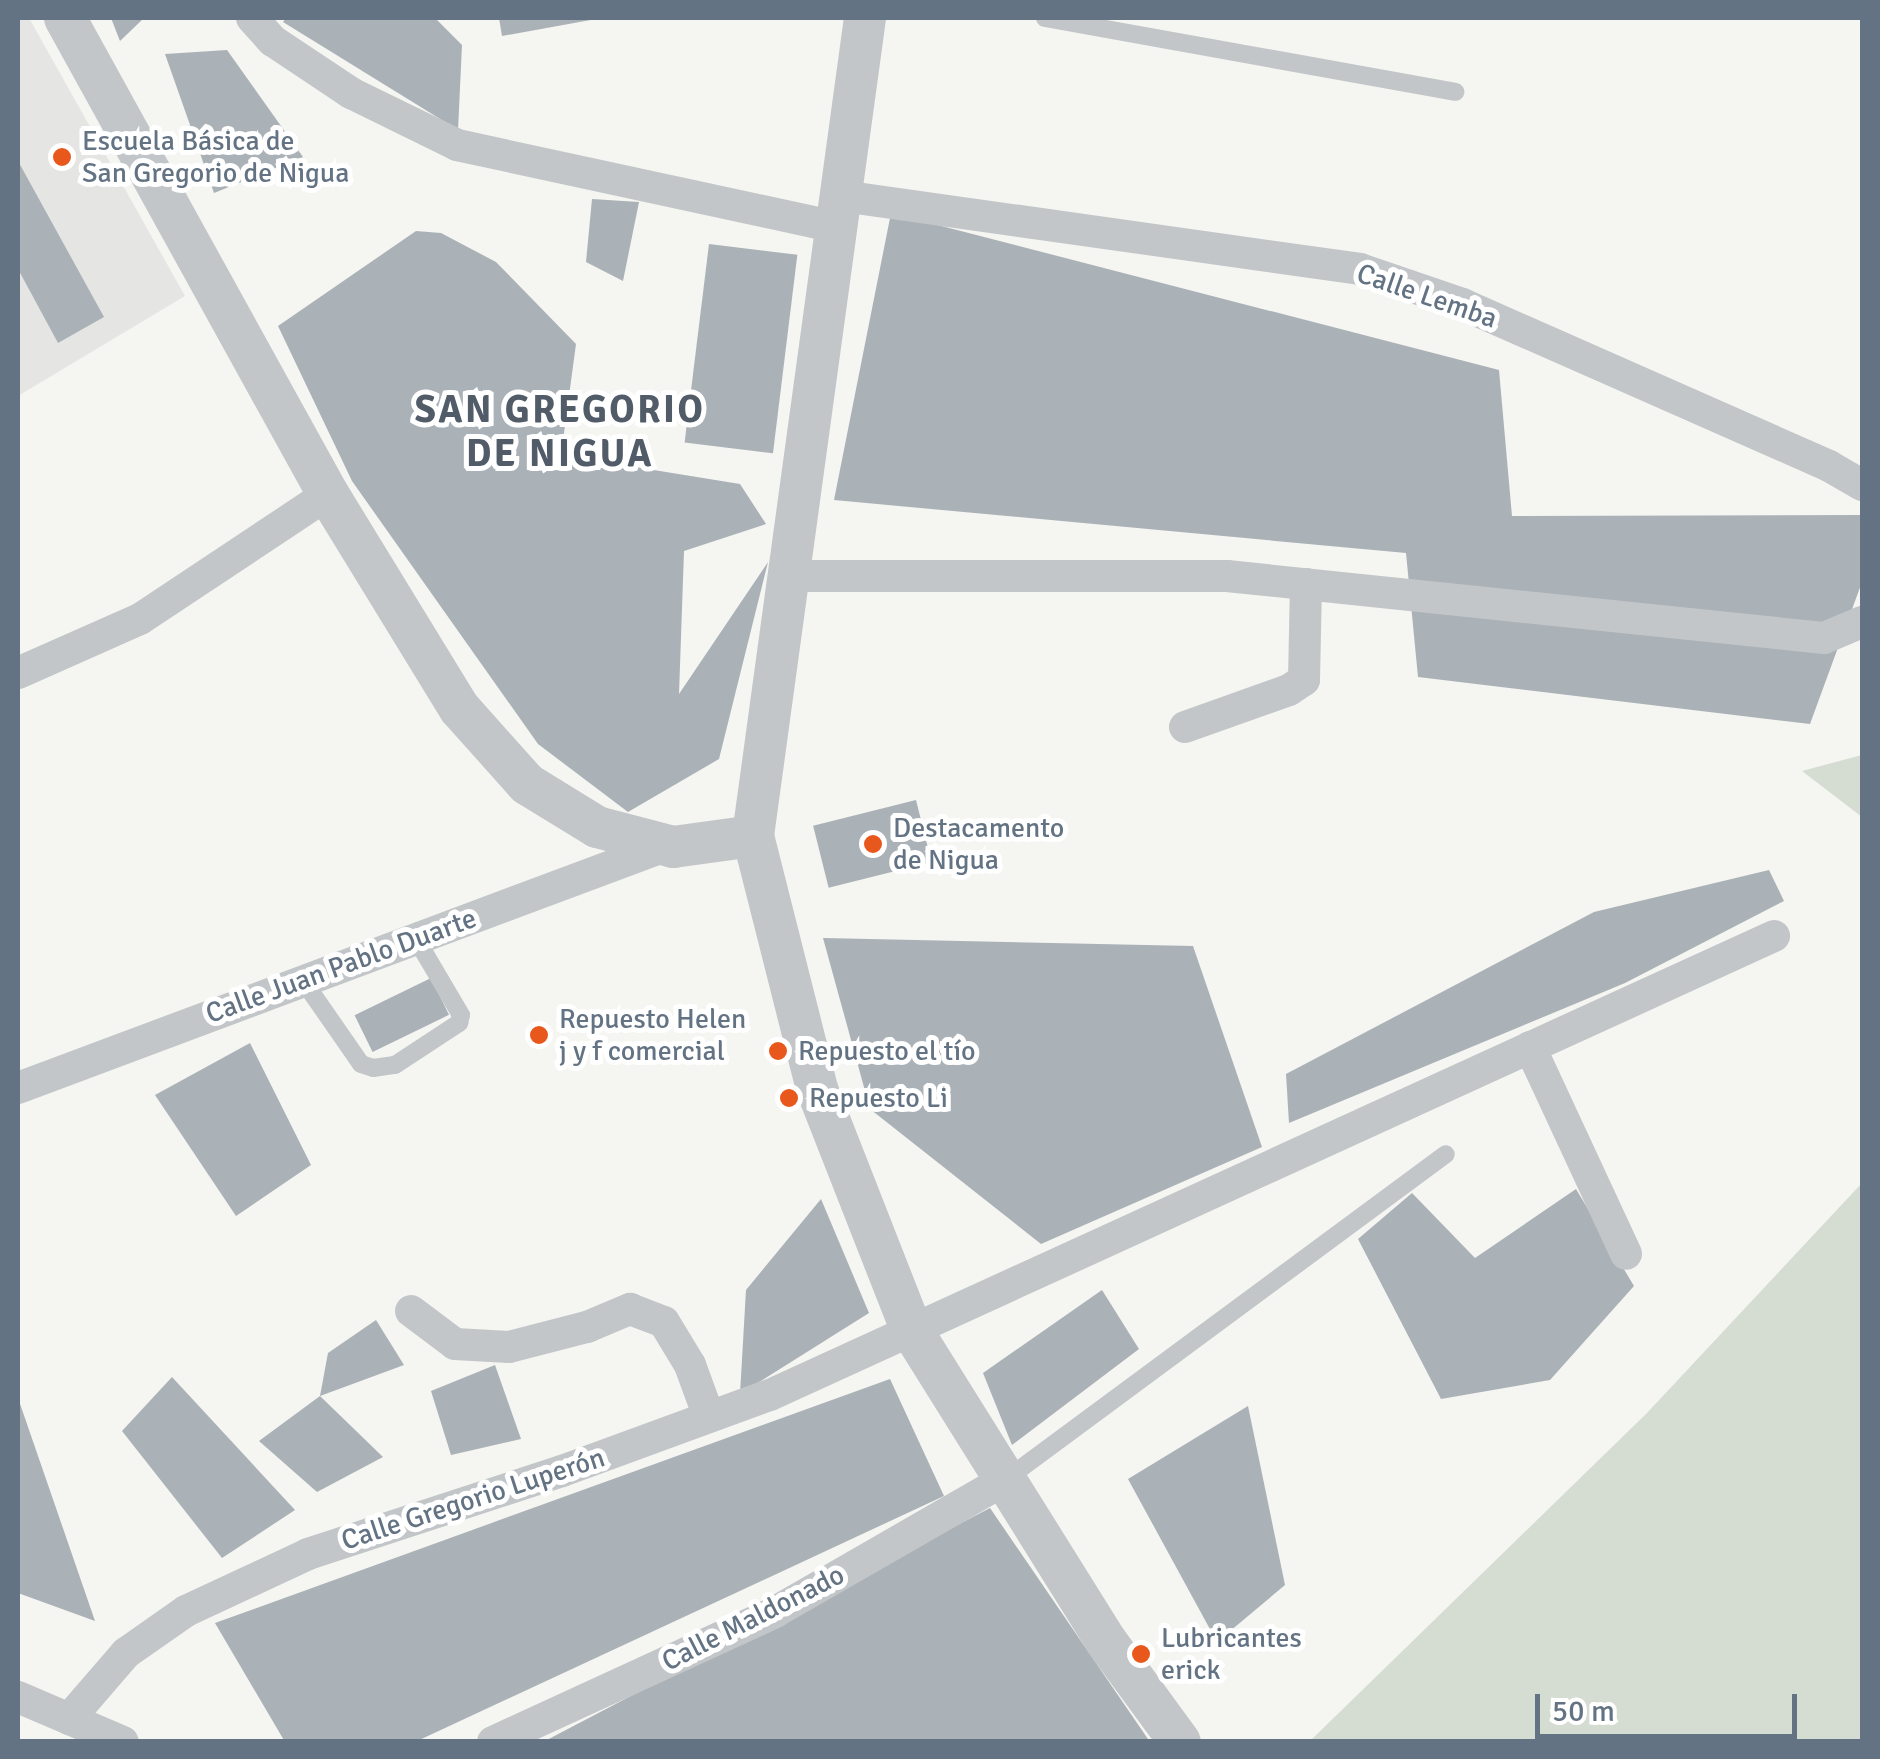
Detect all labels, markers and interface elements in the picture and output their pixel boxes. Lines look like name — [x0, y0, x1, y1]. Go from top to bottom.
place label: Escuela Básica de San Gregorio de Nigua — [82, 124, 349, 190]
marker: Escuela Básica de San Gregorio de Nigua — [51, 146, 73, 168]
street label: Calle Lemba — [1352, 256, 1502, 336]
district label: SAN GREGORIO DE NIGUA — [415, 387, 705, 476]
place label: Destacamento de Nigua — [893, 811, 1064, 877]
marker: Destacamento de Nigua — [862, 833, 884, 855]
street label: Calle Juan Pablo Duarte — [201, 901, 481, 1031]
place label: Repuesto Helen j y f comercial — [559, 1002, 746, 1068]
marker: Repuesto Helen j y f comercial — [528, 1024, 550, 1046]
place label: Repuesto el tío — [798, 1034, 976, 1068]
marker: Repuesto el tío — [767, 1040, 789, 1062]
place label: Repuesto Li — [809, 1081, 948, 1115]
marker: Repuesto Li — [778, 1087, 800, 1109]
street label: Calle Gregorio Luperón — [337, 1441, 609, 1557]
street label: Calle Maldonado — [656, 1558, 850, 1678]
place label: Lubricantes erick — [1161, 1621, 1302, 1687]
marker: Lubricantes erick — [1130, 1643, 1152, 1665]
scale bar — [1540, 1674, 1802, 1736]
text: 50 m — [1552, 1693, 1615, 1730]

